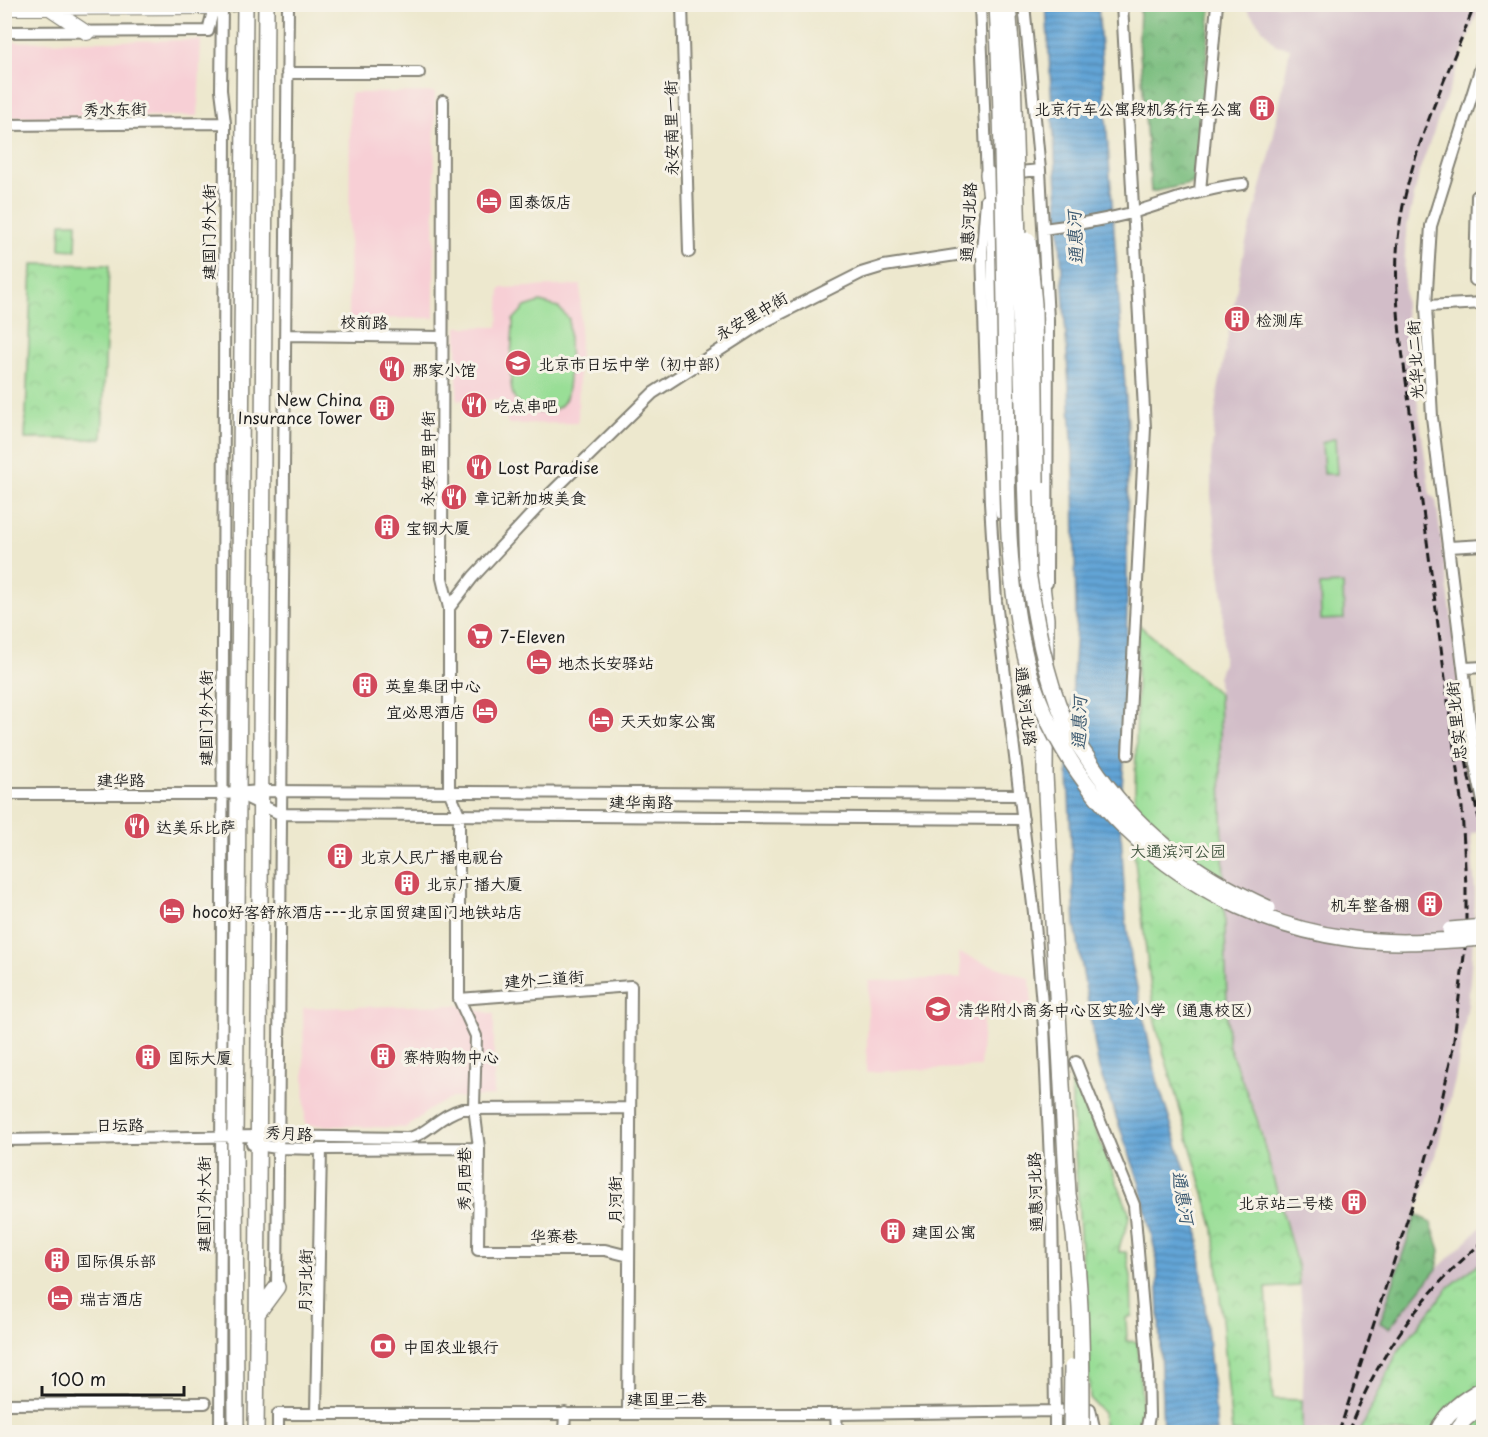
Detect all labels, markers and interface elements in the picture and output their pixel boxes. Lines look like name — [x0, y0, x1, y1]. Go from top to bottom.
street label: 永安南里一街 — [657, 80, 683, 176]
building icon: 北京行车公寓段机务行车公寓 — [1247, 93, 1277, 123]
street label: 秀水东街 — [83, 95, 147, 121]
place label: 北京行车公寓段机务行车公寓 — [1034, 96, 1242, 120]
street label: 通惠河北路 — [953, 181, 981, 263]
street label: 建国门外大街 — [196, 184, 220, 280]
hotel icon: 国泰饭店 — [474, 186, 504, 216]
place label: 国泰饭店 — [508, 189, 572, 213]
water label: 通惠河 — [1059, 207, 1089, 266]
street label: 永安里中街 — [710, 285, 792, 345]
building icon: 检测库 — [1222, 304, 1252, 334]
place label: 检测库 — [1256, 307, 1304, 331]
street label: 校前路 — [340, 309, 388, 333]
street label: 光华北二街 — [1400, 319, 1428, 401]
school or university icon: 北京市日坛中学（初中部） — [503, 348, 533, 378]
place label: 北京市日坛中学（初中部） — [538, 351, 730, 375]
restaurant icon: 那家小馆 — [377, 354, 407, 384]
place label: 那家小馆 — [412, 357, 476, 381]
place label: New China Insurance Tower — [238, 387, 363, 429]
restaurant icon: 吃点串吧 — [459, 390, 489, 420]
building icon: New China Insurance Tower — [367, 393, 397, 423]
place label: 吃点串吧 — [494, 393, 558, 417]
street label: 永安西里中街 — [415, 411, 439, 507]
restaurant icon: Lost Paradise — [464, 452, 494, 482]
place label: Lost Paradise — [498, 455, 599, 479]
restaurant icon: 章记新加坡美食 — [439, 482, 469, 512]
place label: 章记新加坡美食 — [474, 485, 586, 509]
building icon: 宝钢大厦 — [372, 512, 402, 542]
place label: 宝钢大厦 — [406, 515, 470, 539]
supermarket icon: 7-Eleven — [465, 621, 495, 651]
place label: 7-Eleven — [500, 624, 565, 648]
hotel icon: 地杰长安驿站 — [524, 647, 554, 677]
place label: 地杰长安驿站 — [558, 650, 654, 674]
street label: 通惠河北路 — [1010, 665, 1044, 747]
street label: 建国门外大街 — [193, 670, 217, 766]
building icon: 英皇集团中心 — [350, 670, 380, 700]
place label: 英皇集团中心 — [385, 673, 481, 697]
street label: 忠实里北街 — [1439, 680, 1471, 762]
water label: 通惠河 — [1064, 693, 1092, 750]
hotel icon: 宜必思酒店 — [470, 696, 500, 726]
place label: 宜必思酒店 — [386, 699, 466, 723]
hotel icon: 天天如家公寓 — [586, 705, 616, 735]
place label: 天天如家公寓 — [620, 708, 716, 732]
street label: 建华路 — [97, 767, 145, 791]
street label: 建华南路 — [609, 789, 673, 813]
restaurant icon: 达美乐比萨 — [122, 811, 152, 841]
place label: 达美乐比萨 — [156, 814, 236, 838]
park label: 大通滨河公园 — [1130, 838, 1226, 862]
building icon: 北京人民广播电视台 — [325, 841, 355, 871]
place label: 北京人民广播电视台 — [360, 844, 504, 868]
building icon: 北京广播大厦 — [392, 868, 422, 898]
place label: 北京广播大厦 — [426, 871, 522, 895]
building icon: 机车整备棚 — [1415, 889, 1445, 919]
place label: 机车整备棚 — [1330, 892, 1410, 916]
hotel icon: hoco好客舒旅酒店---北京国贸建国门地铁站店 — [157, 896, 187, 926]
place label: hoco好客舒旅酒店---北京国贸建国门地铁站店 — [192, 899, 523, 923]
street label: 建外二道街 — [503, 963, 585, 993]
school or university icon: 清华附小商务中心区实验小学（通惠校区） — [923, 994, 953, 1024]
place label: 清华附小商务中心区实验小学（通惠校区） — [958, 997, 1262, 1021]
building icon: 赛特购物中心 — [368, 1041, 398, 1071]
building icon: 国际大厦 — [133, 1042, 163, 1072]
place label: 赛特购物中心 — [403, 1044, 499, 1068]
place label: 国际大厦 — [168, 1045, 232, 1069]
street label: 日坛路 — [96, 1112, 144, 1136]
street label: 秀月路 — [264, 1119, 314, 1145]
street label: 秀月西巷 — [451, 1147, 475, 1211]
street label: 通惠河北路 — [1021, 1152, 1047, 1232]
street label: 建国门外大街 — [191, 1156, 215, 1252]
water label: 通惠河 — [1166, 1168, 1203, 1229]
street label: 月河街 — [602, 1176, 626, 1224]
building icon: 北京站二号楼 — [1339, 1187, 1369, 1217]
place label: 北京站二号楼 — [1238, 1190, 1334, 1214]
building icon: 建国公寓 — [878, 1216, 908, 1246]
place label: 建国公寓 — [912, 1219, 976, 1243]
street label: 华赛巷 — [530, 1223, 578, 1247]
building icon: 国际俱乐部 — [42, 1245, 72, 1275]
place label: 国际俱乐部 — [76, 1248, 156, 1272]
street label: 月河北街 — [291, 1249, 317, 1313]
hotel icon: 瑞吉酒店 — [45, 1283, 75, 1313]
place label: 瑞吉酒店 — [80, 1286, 144, 1310]
bank icon: 中国农业银行 — [368, 1331, 398, 1361]
place label: 中国农业银行 — [403, 1334, 499, 1358]
scale bar — [42, 1359, 184, 1397]
text: 100 m — [51, 1365, 106, 1392]
street label: 建国里二巷 — [627, 1386, 707, 1410]

